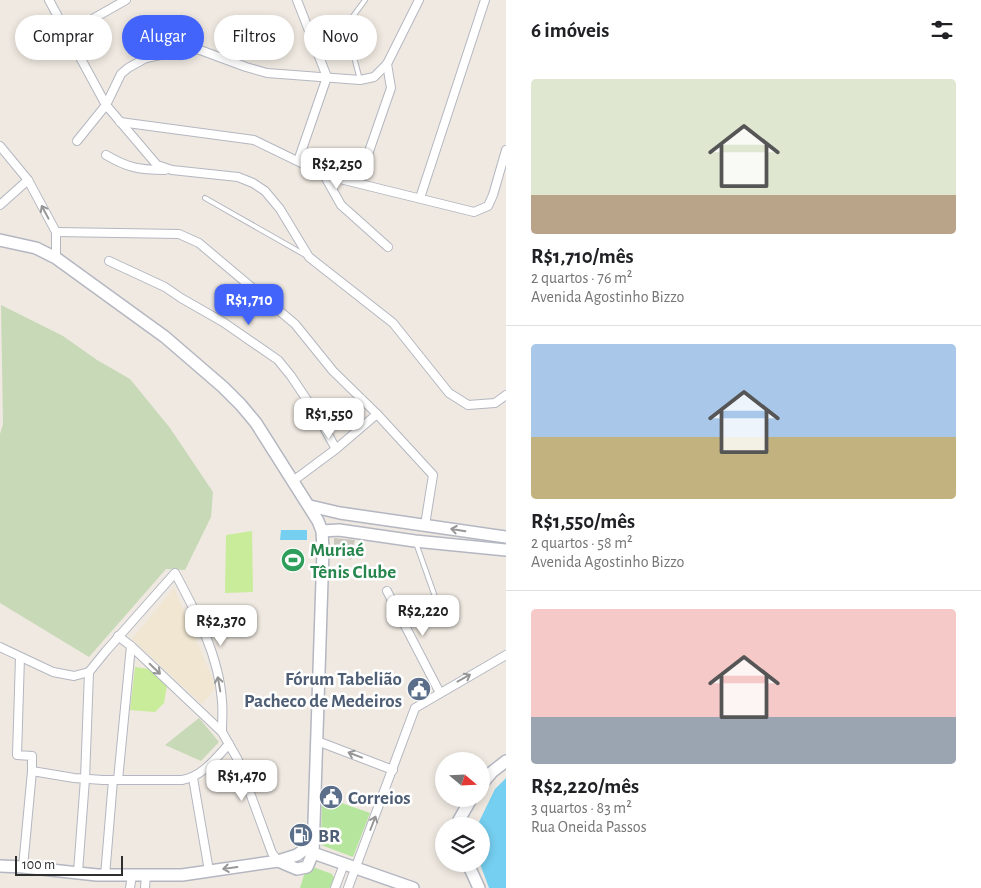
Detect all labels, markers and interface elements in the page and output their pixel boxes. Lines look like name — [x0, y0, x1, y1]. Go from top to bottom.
chip: Comprar — [15, 15, 112, 60]
chip: Alugar — [122, 15, 204, 60]
chip: Filtros — [214, 15, 294, 60]
chip: Novo — [304, 15, 377, 60]
icon: filters — [928, 16, 956, 44]
text: 6 imóveis — [531, 20, 609, 41]
icon: home — [699, 111, 789, 201]
pin: R$2,250 — [291, 148, 383, 190]
text: R$2,250 — [312, 156, 362, 172]
one-way arrow — [39, 205, 49, 220]
text: R$1,710/mês — [531, 246, 634, 267]
text: 2 quartos · 76 m² — [531, 270, 632, 286]
pin: R$1,710 — [203, 284, 295, 326]
text: Avenida Agostinho Bizzo — [531, 289, 684, 305]
text: R$1,710 — [225, 292, 273, 308]
icon: home — [699, 377, 789, 467]
pin: R$1,550 — [283, 398, 375, 440]
text: R$1,550 — [305, 406, 353, 422]
text: R$1,550/mês — [531, 511, 635, 532]
one-way arrow — [450, 525, 466, 535]
text: 2 quartos · 58 m² — [531, 535, 633, 551]
place label: Muriaé Tênis Clube — [310, 541, 396, 582]
sports icon: Muriaé Tênis Clube — [280, 547, 306, 573]
text: Avenida Agostinho Bizzo — [531, 554, 684, 570]
pin: R$2,220 — [377, 594, 469, 637]
text: R$2,220 — [397, 603, 449, 619]
pin: R$2,370 — [175, 604, 267, 647]
text: R$2,370 — [196, 613, 246, 629]
icon: home — [699, 642, 789, 732]
one-way arrow — [148, 662, 160, 674]
place label: Fórum Tabelião Pacheco de Medeiros — [244, 670, 402, 711]
one-way arrow — [457, 673, 471, 683]
one-way arrow — [214, 676, 224, 692]
public building icon: Fórum Tabelião Pacheco de Medeiros — [406, 676, 432, 702]
one-way arrow — [348, 750, 363, 759]
north arrow — [435, 752, 490, 808]
map controls — [435, 752, 490, 872]
pin: R$1,470 — [196, 760, 288, 802]
text: R$1,470 — [217, 768, 267, 784]
text: R$2,220/mês — [531, 776, 639, 797]
public building icon: Correios — [318, 784, 344, 810]
place label: Correios — [348, 789, 411, 808]
text: 3 quartos · 83 m² — [531, 800, 632, 816]
one-way arrow — [369, 816, 378, 831]
button: layers — [435, 817, 490, 872]
text: Rua Oneida Passos — [531, 819, 647, 835]
fuel station icon: BR — [288, 822, 314, 848]
place label: BR — [318, 827, 340, 846]
scale bar — [15, 853, 122, 876]
text: 100 m — [22, 858, 55, 872]
one-way arrow — [222, 864, 238, 874]

